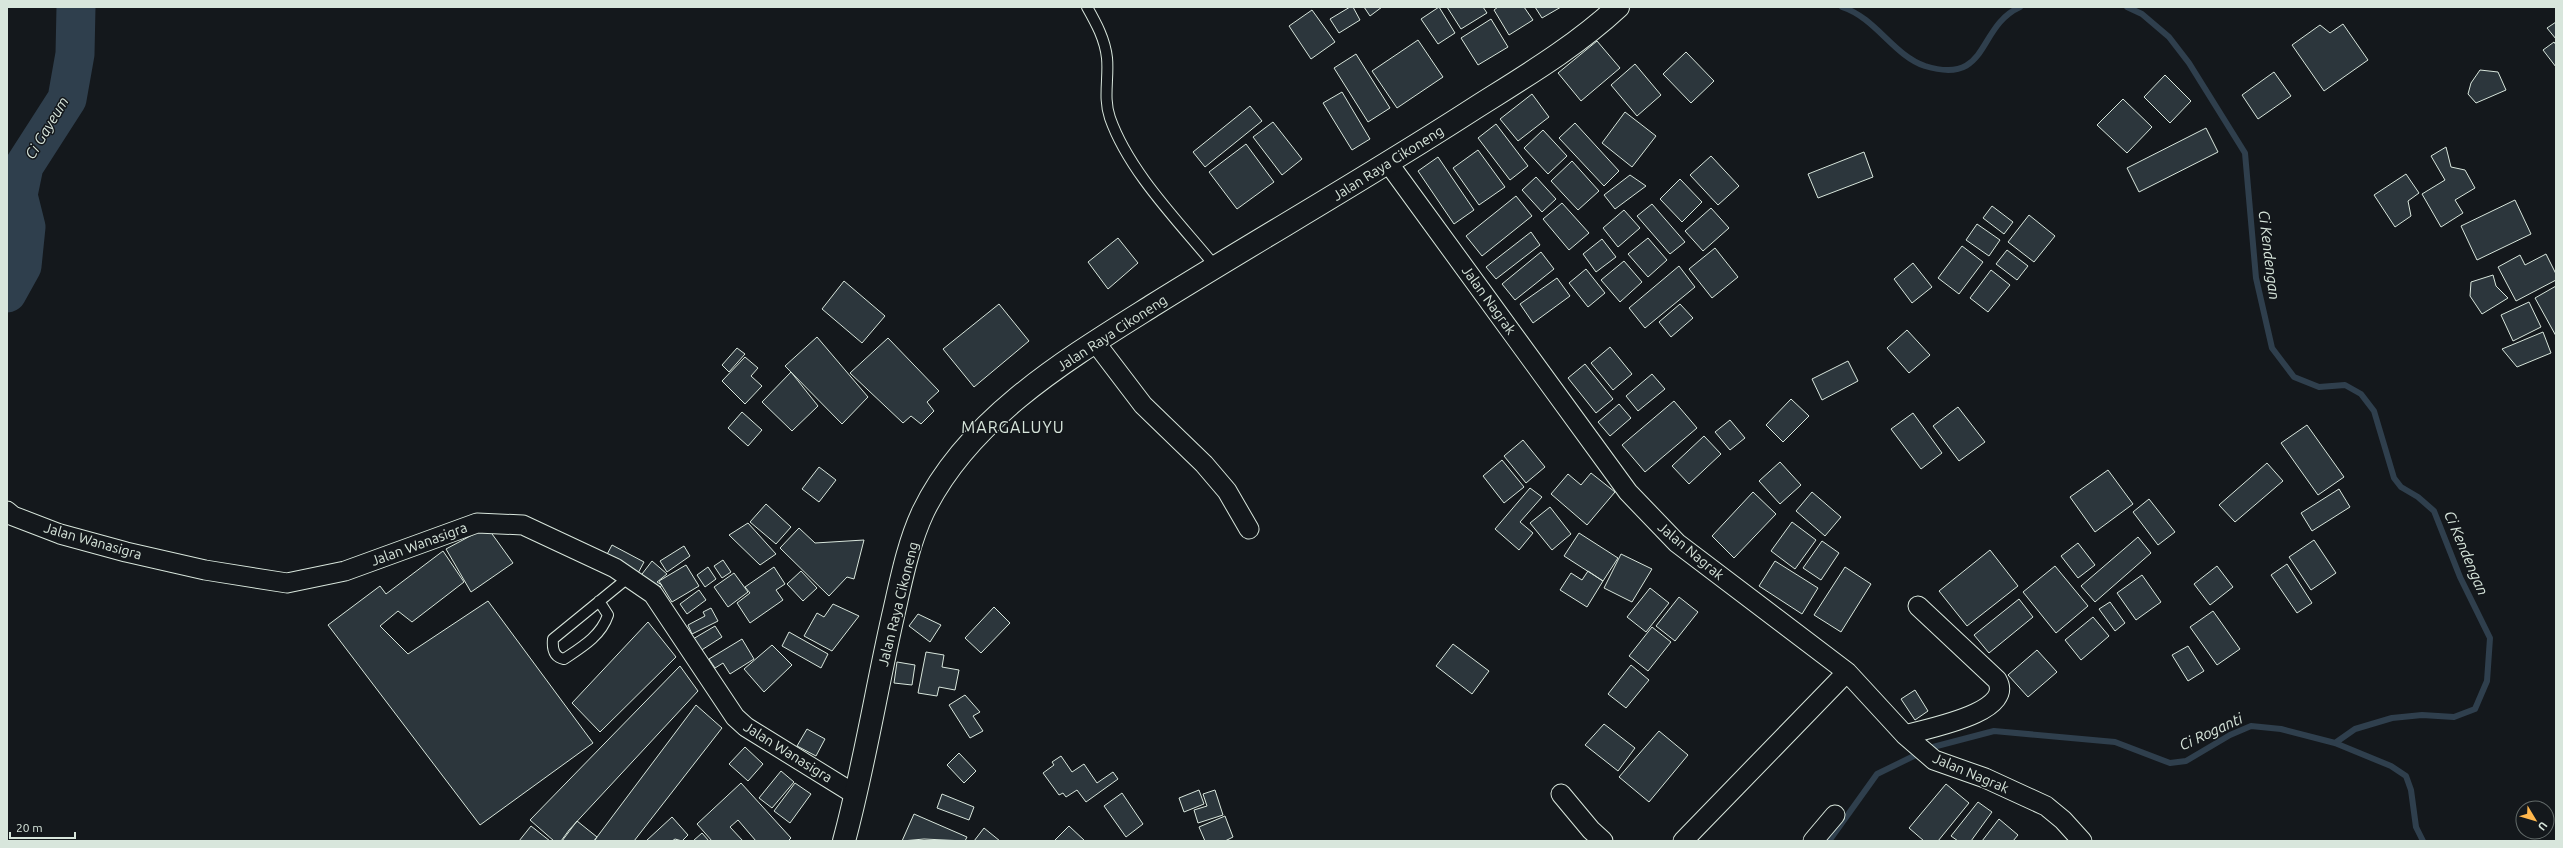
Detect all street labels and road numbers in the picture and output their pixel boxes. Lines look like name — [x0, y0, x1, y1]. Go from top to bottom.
street label: Jalan Raya Cikoneng — [1330, 122, 1446, 204]
street label: Jalan Nagrak — [1459, 263, 1519, 337]
street label: Jalan Raya Cikoneng — [1054, 291, 1170, 375]
street label: Jalan Wanasigra — [42, 519, 144, 563]
street label: Jalan Wanasigra — [369, 519, 469, 569]
street label: Jalan Nagrak — [1655, 519, 1727, 583]
street label: Jalan Raya Cikoneng — [875, 540, 921, 668]
street label: Jalan Wanasigra — [741, 718, 835, 786]
street label: Jalan Nagrak — [1931, 750, 2011, 796]

